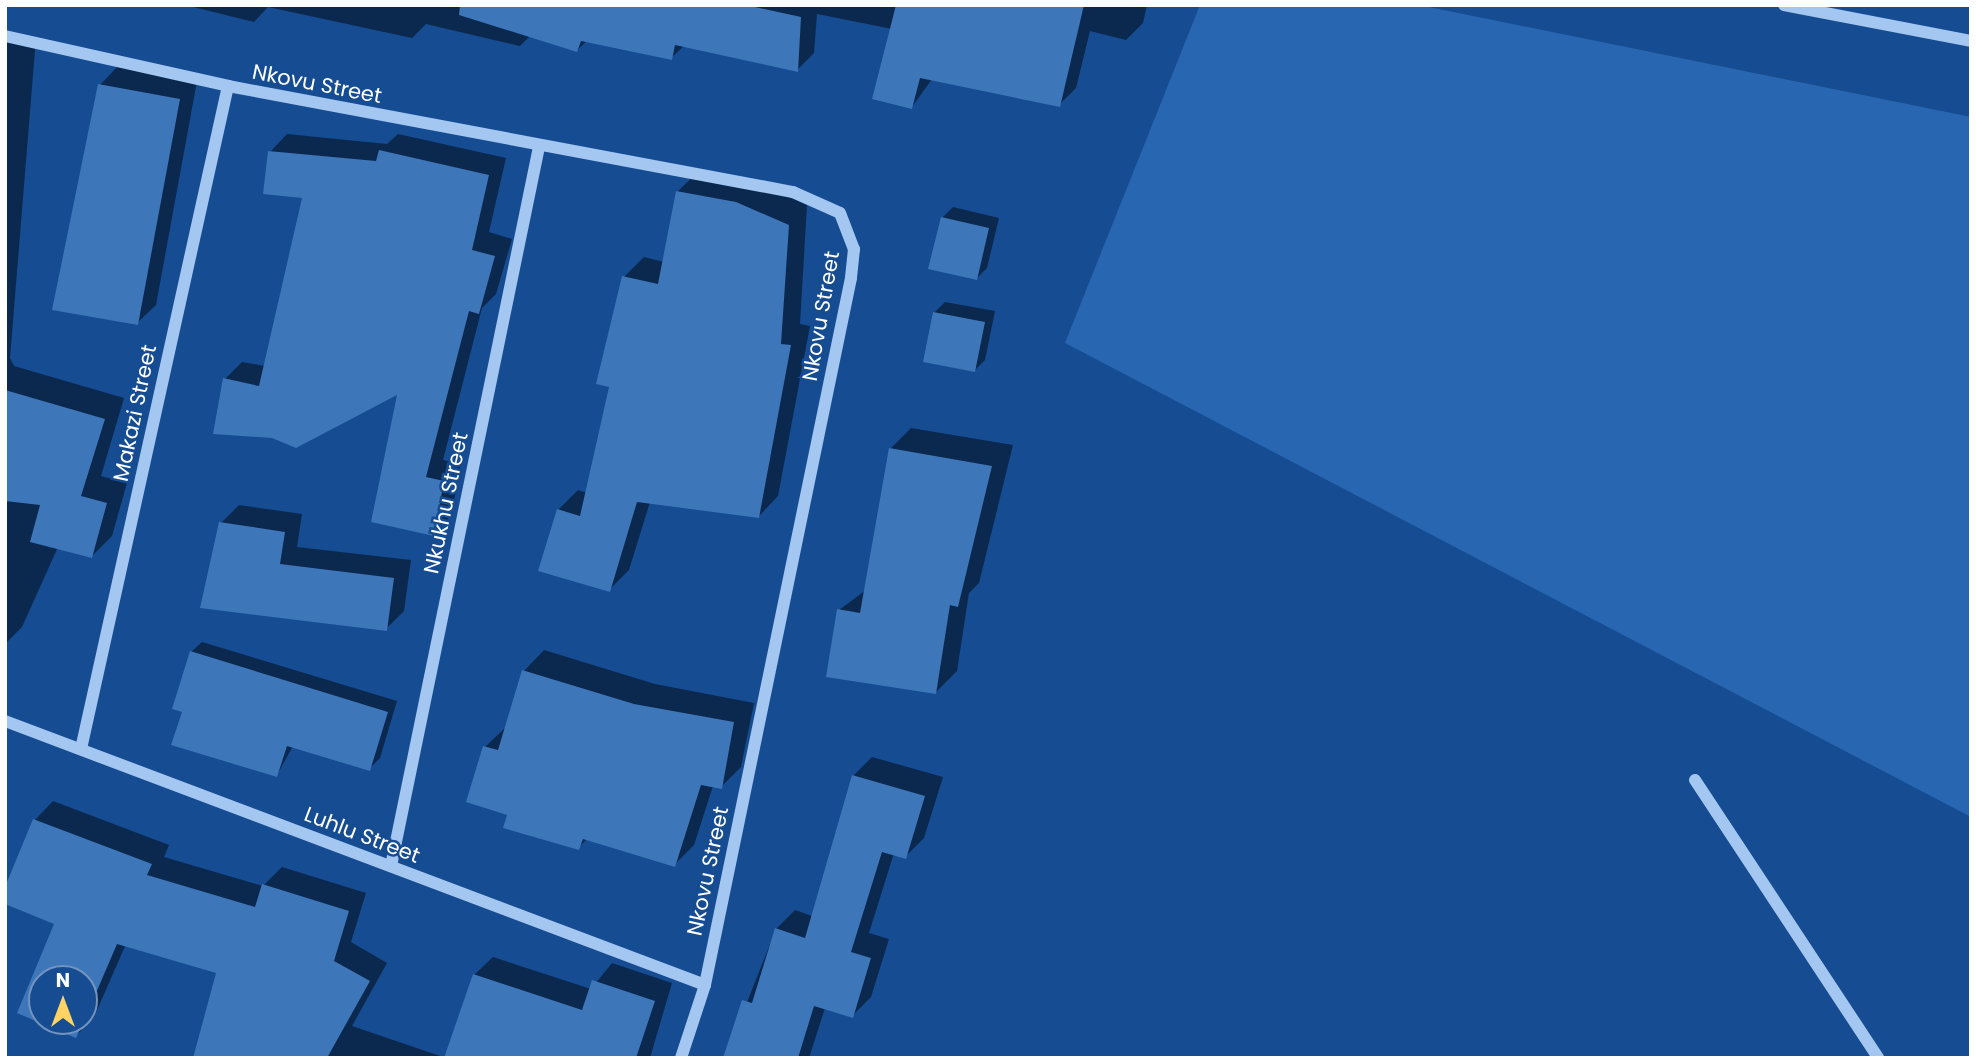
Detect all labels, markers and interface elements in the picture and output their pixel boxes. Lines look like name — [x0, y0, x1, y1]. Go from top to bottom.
street label: Nkovu Street — [250, 59, 384, 109]
street label: Nkovu Street — [797, 249, 845, 383]
street label: Makazi Street — [108, 342, 162, 484]
street label: Nkukhu Street — [419, 430, 473, 576]
street label: Luhlu Street — [301, 801, 423, 869]
street label: Nkovu Street — [682, 804, 734, 938]
north arrow — [28, 965, 98, 1035]
text: N — [56, 967, 70, 994]

